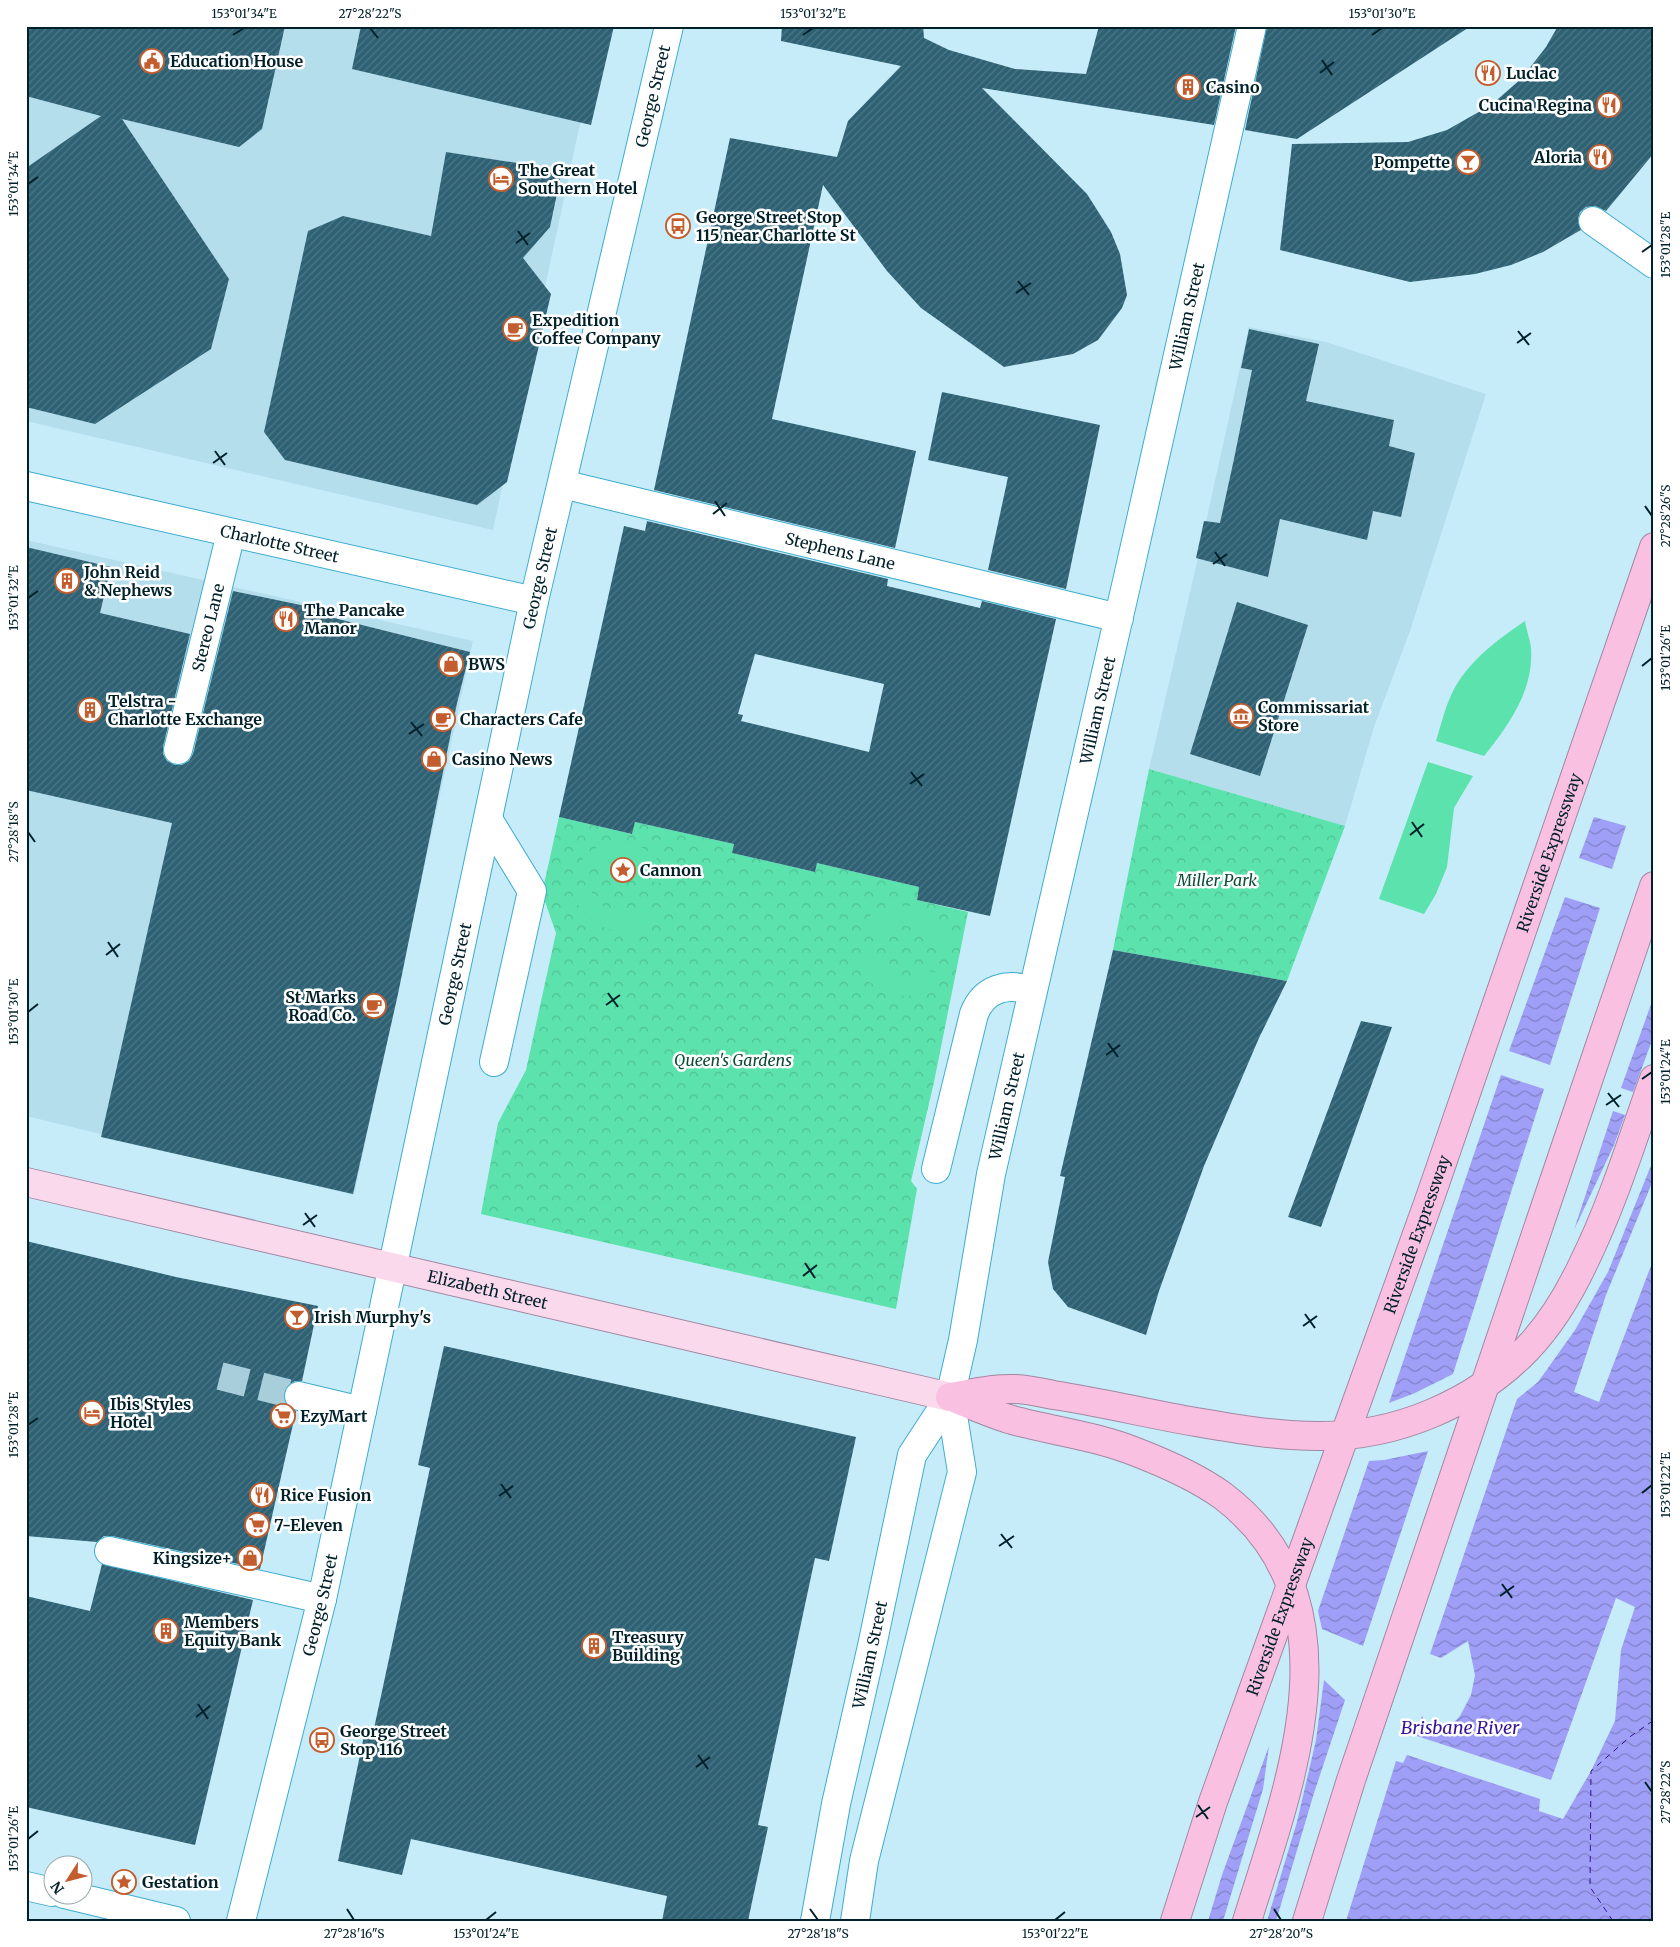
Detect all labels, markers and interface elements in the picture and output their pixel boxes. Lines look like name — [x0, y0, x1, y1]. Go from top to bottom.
text: 153°01'34"E — [211, 6, 277, 21]
text: 27°28'22"S — [339, 6, 401, 21]
text: 153°01'32"E — [780, 6, 846, 21]
text: 153°01'30"E — [1349, 6, 1416, 21]
street label: George Street — [631, 42, 674, 149]
public building icon: Education House — [139, 48, 165, 74]
place label: Education House — [170, 51, 303, 71]
restaurant icon: Luclac — [1475, 60, 1501, 86]
place label: Luclac — [1506, 63, 1557, 83]
building icon: Casino — [1175, 74, 1201, 100]
place label: Casino — [1206, 77, 1260, 97]
restaurant icon: Cucina Regina — [1596, 92, 1622, 118]
place label: Cucina Regina — [1479, 95, 1592, 115]
restaurant icon: Aloria — [1587, 144, 1613, 170]
place label: Aloria — [1533, 147, 1582, 167]
bar icon: Pompette — [1455, 149, 1481, 175]
text: 153°01'34"E — [6, 151, 21, 217]
place label: Pompette — [1374, 152, 1450, 172]
place label: The Great Southern Hotel — [518, 160, 638, 198]
hotel icon: The Great Southern Hotel — [488, 166, 514, 192]
place label: George Street Stop 115 near Charlotte St — [696, 207, 856, 245]
text: 153°01'28"E — [1658, 212, 1673, 278]
bus stop icon: George Street Stop 115 near Charlotte St — [665, 213, 691, 239]
street label: William Street — [1165, 260, 1209, 373]
place label: Expedition Coffee Company — [532, 310, 661, 348]
cafe icon: Expedition Coffee Company — [502, 316, 528, 342]
text: 27°28'26"S — [1658, 485, 1673, 547]
street label: Charlotte Street — [218, 520, 342, 567]
street label: George Street — [518, 524, 561, 631]
street label: Stephens Lane — [783, 528, 897, 574]
place label: John Reid & Nephews — [83, 562, 172, 600]
text: 153°01'32"E — [6, 565, 21, 631]
building icon: John Reid & Nephews — [54, 568, 80, 594]
street label: Stereo Lane — [187, 581, 228, 674]
place label: The Pancake Manor — [304, 600, 405, 638]
restaurant icon: The Pancake Manor — [273, 606, 299, 632]
text: 153°01'26"E — [1658, 625, 1673, 691]
shop icon: BWS — [438, 651, 464, 677]
place label: BWS — [468, 654, 505, 674]
street label: William Street — [1075, 654, 1120, 767]
place label: Telstra - Charlotte Exchange — [108, 691, 262, 729]
building icon: Telstra - Charlotte Exchange — [77, 697, 103, 723]
place label: Commissariat Store — [1258, 697, 1370, 735]
museum icon: Commissariat Store — [1228, 703, 1254, 729]
cafe icon: Characters Cafe — [430, 706, 456, 732]
place label: Characters Cafe — [460, 709, 583, 729]
shop icon: Casino News — [421, 746, 447, 772]
place label: Casino News — [452, 749, 552, 769]
street label: Riverside Expressway — [1512, 770, 1586, 935]
text: 27°28'18"S — [6, 801, 21, 863]
place icon: Cannon — [610, 857, 636, 883]
place label: Cannon — [640, 860, 702, 880]
park label: Miller Park — [1176, 870, 1257, 890]
street label: George Street — [434, 920, 476, 1027]
text: 153°01'30"E — [6, 978, 21, 1045]
place label: St Marks Road Co. — [285, 987, 356, 1025]
cafe icon: St Marks Road Co. — [361, 993, 387, 1019]
text: 153°01'24"E — [1658, 1039, 1673, 1105]
street label: William Street — [984, 1049, 1029, 1163]
park label: Queen's Gardens — [674, 1050, 792, 1070]
street label: Riverside Expressway — [1379, 1152, 1454, 1316]
street label: Elizabeth Street — [426, 1266, 550, 1313]
bar icon: Irish Murphy's — [284, 1304, 310, 1330]
place label: Irish Murphy's — [314, 1307, 431, 1327]
text: 153°01'28"E — [6, 1392, 21, 1458]
place label: Ibis Styles Hotel — [110, 1394, 191, 1432]
hotel icon: Ibis Styles Hotel — [79, 1400, 105, 1426]
supermarket icon: EzyMart — [270, 1403, 296, 1429]
place label: EzyMart — [300, 1406, 368, 1426]
text: 153°01'22"E — [1658, 1452, 1673, 1518]
restaurant icon: Rice Fusion — [249, 1482, 275, 1508]
place label: Rice Fusion — [280, 1485, 372, 1505]
supermarket icon: 7-Eleven — [244, 1512, 270, 1538]
place label: 7-Eleven — [274, 1515, 343, 1535]
street label: Riverside Expressway — [1242, 1534, 1317, 1698]
shop icon: Kingsize+ — [237, 1545, 263, 1571]
place label: Kingsize+ — [153, 1548, 232, 1568]
street label: George Street — [298, 1551, 342, 1658]
street label: William Street — [848, 1598, 891, 1712]
place label: Members Equity Bank — [184, 1612, 282, 1650]
building icon: Members Equity Bank — [153, 1618, 179, 1644]
place label: Treasury Building — [612, 1627, 684, 1665]
building icon: Treasury Building — [581, 1633, 607, 1659]
water label: Brisbane River — [1401, 1716, 1520, 1739]
place label: George Street Stop 116 — [340, 1721, 448, 1759]
bus stop icon: George Street Stop 116 — [309, 1727, 335, 1753]
text: 27°28'22"S — [1658, 1761, 1673, 1823]
text: 153°01'26"E — [6, 1806, 21, 1872]
north arrow — [42, 1854, 92, 1904]
place icon: Gestation — [111, 1869, 137, 1895]
place label: Gestation — [142, 1872, 219, 1892]
text: N — [47, 1878, 68, 1897]
text: 27°28'16"S — [324, 1926, 384, 1941]
text: 153°01'24"E — [453, 1926, 519, 1941]
text: 27°28'18"S — [787, 1926, 849, 1941]
text: 153°01'22"E — [1022, 1926, 1088, 1941]
text: 27°28'20"S — [1249, 1926, 1313, 1941]

